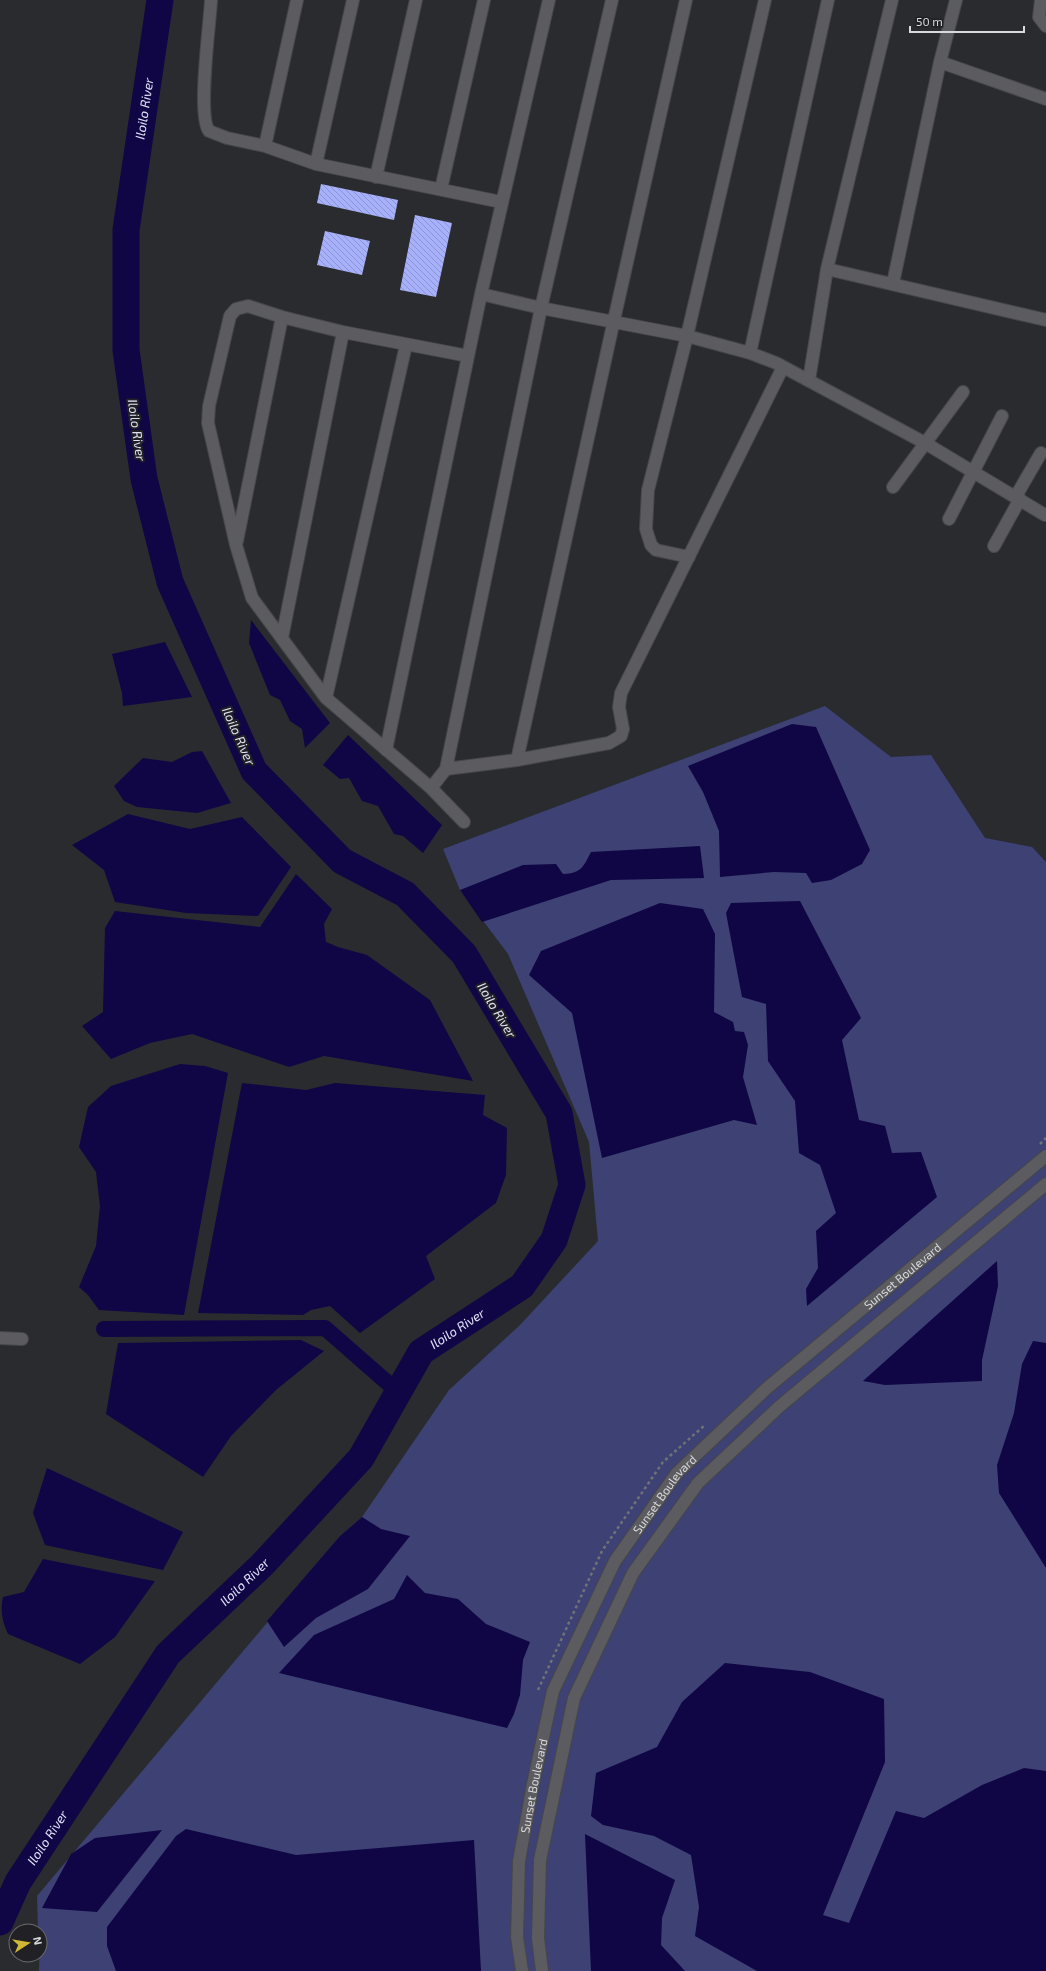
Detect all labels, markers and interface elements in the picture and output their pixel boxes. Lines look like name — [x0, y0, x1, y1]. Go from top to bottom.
scale bar — [910, 8, 1024, 34]
text: 50 m — [916, 14, 943, 28]
water label: Iloilo River — [131, 76, 157, 140]
water label: Iloilo River — [125, 398, 149, 463]
water label: Iloilo River — [219, 704, 259, 768]
water label: Iloilo River — [474, 979, 520, 1041]
street label: Sunset Boulevard — [861, 1240, 944, 1312]
water label: Iloilo River — [427, 1304, 488, 1352]
street label: Sunset Boulevard — [630, 1452, 699, 1536]
water label: Iloilo River — [216, 1554, 273, 1609]
street label: Sunset Boulevard — [517, 1737, 550, 1834]
water label: Iloilo River — [23, 1807, 71, 1868]
north arrow — [8, 1923, 48, 1963]
text: N — [31, 1936, 45, 1946]

